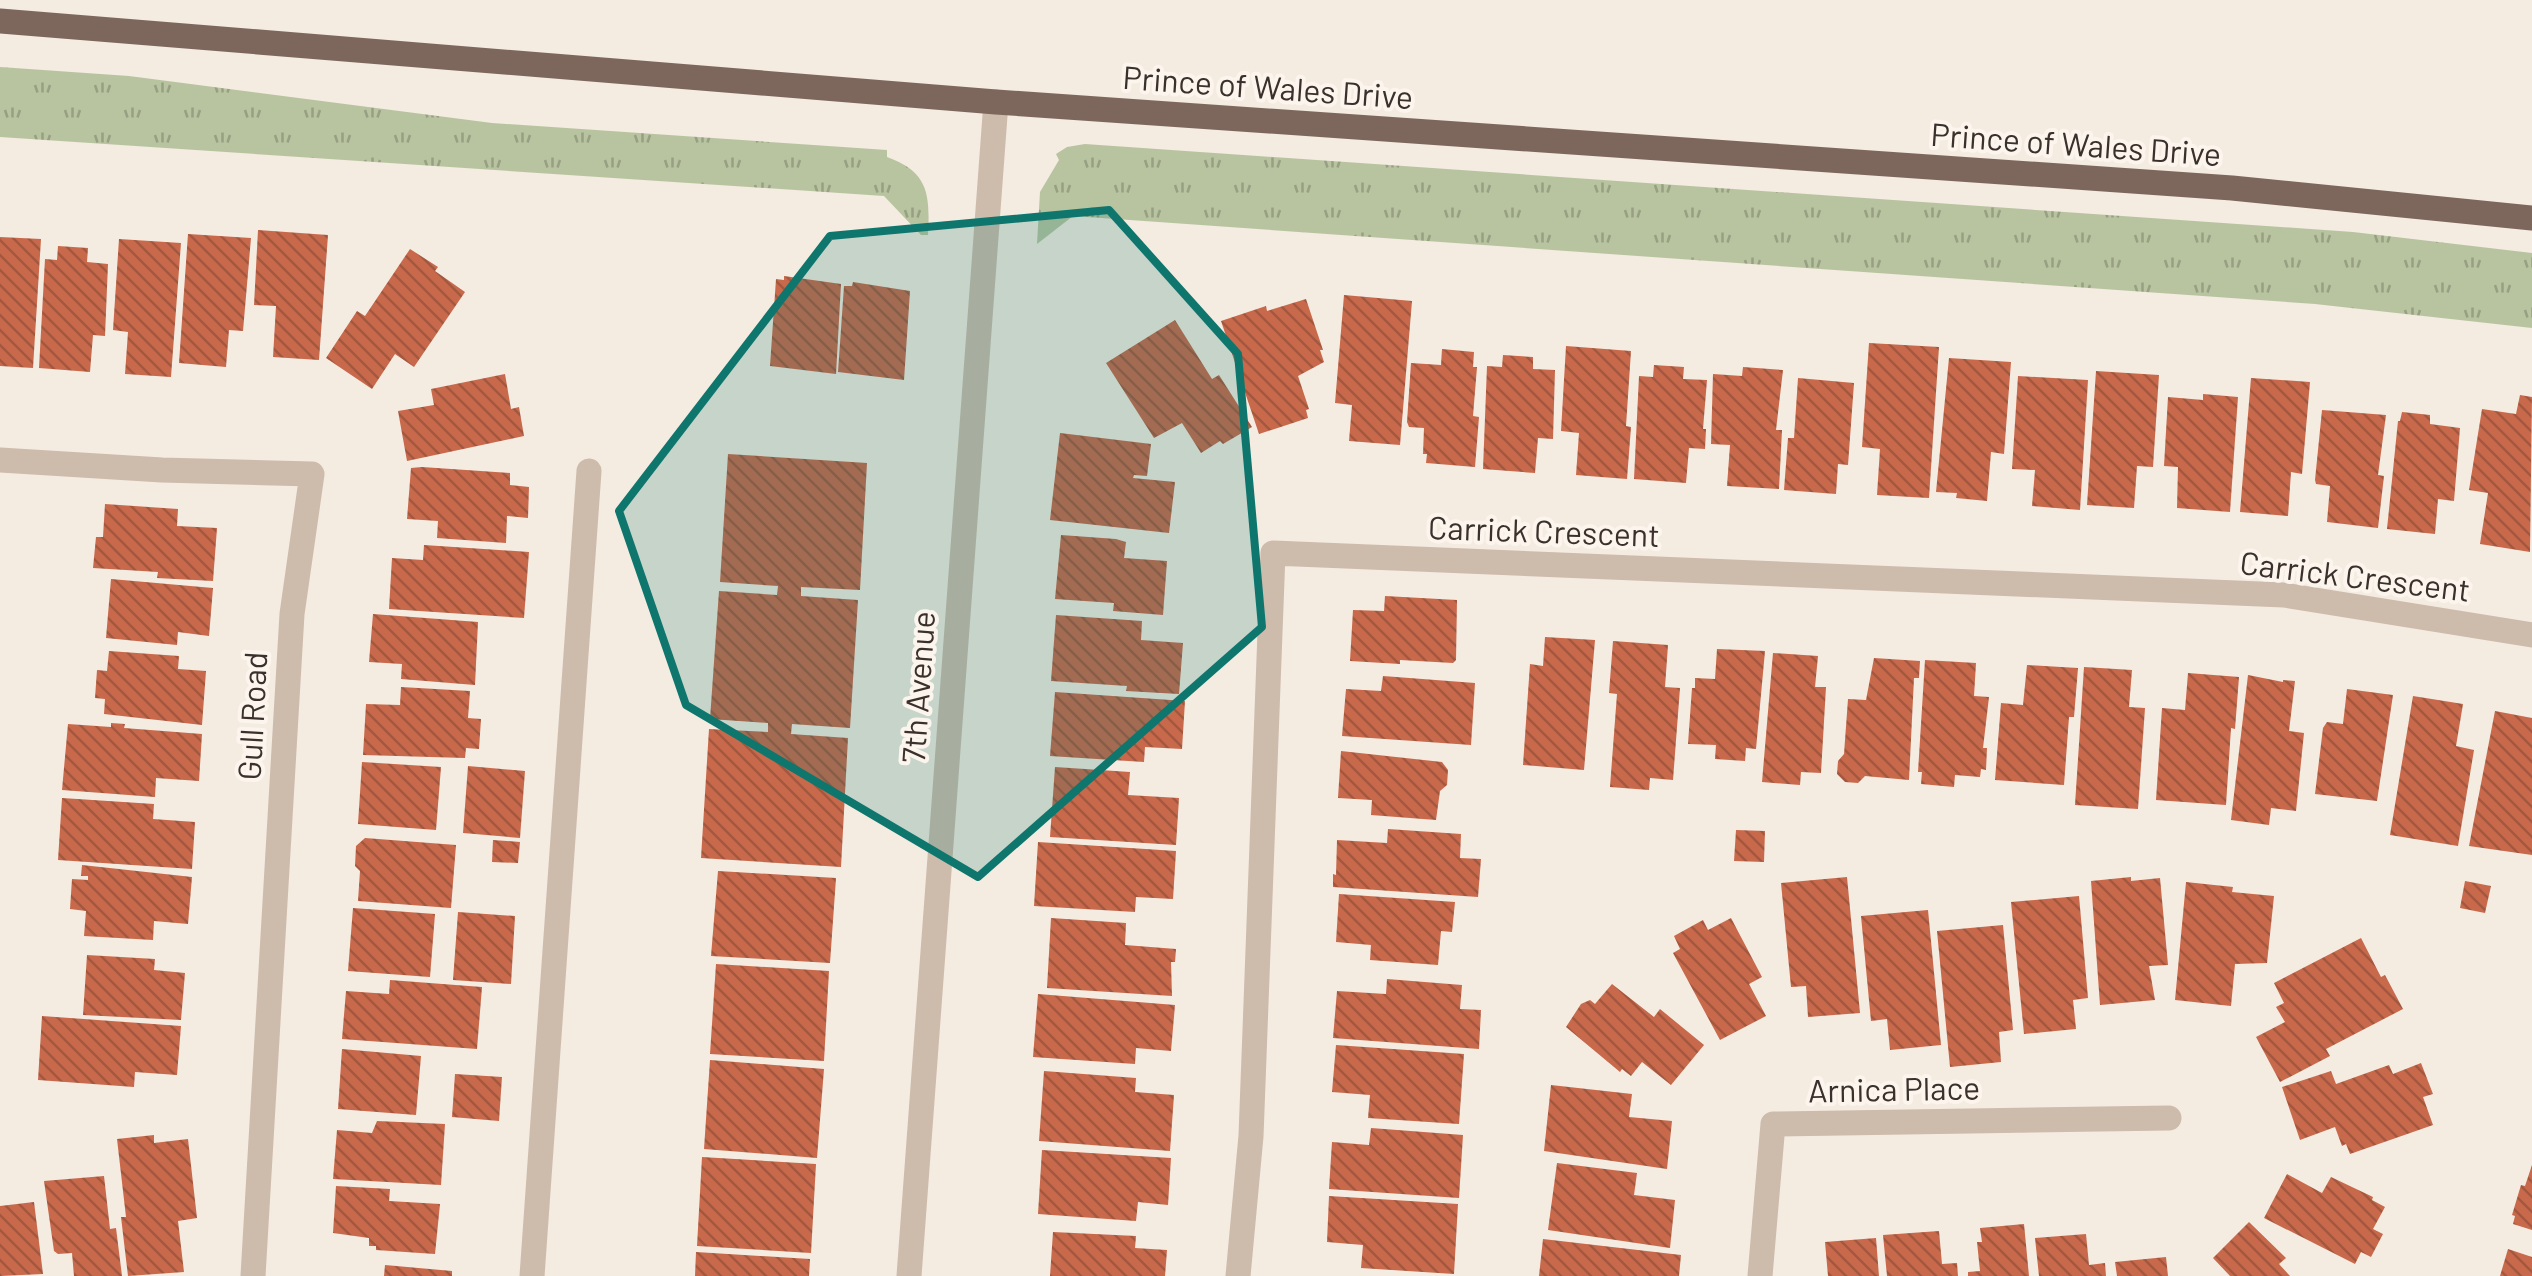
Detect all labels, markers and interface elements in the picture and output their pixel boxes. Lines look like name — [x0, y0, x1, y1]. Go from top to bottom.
street label: Prince of Wales Drive — [1122, 57, 1415, 115]
street label: Prince of Wales Drive — [1930, 114, 2223, 172]
street label: Carrick Crescent — [1428, 507, 1660, 553]
street label: Carrick Crescent — [2238, 542, 2473, 608]
street label: 7th Avenue — [893, 610, 941, 764]
street label: Gull Road — [229, 651, 273, 781]
street label: Arnica Place — [1808, 1068, 1980, 1108]

